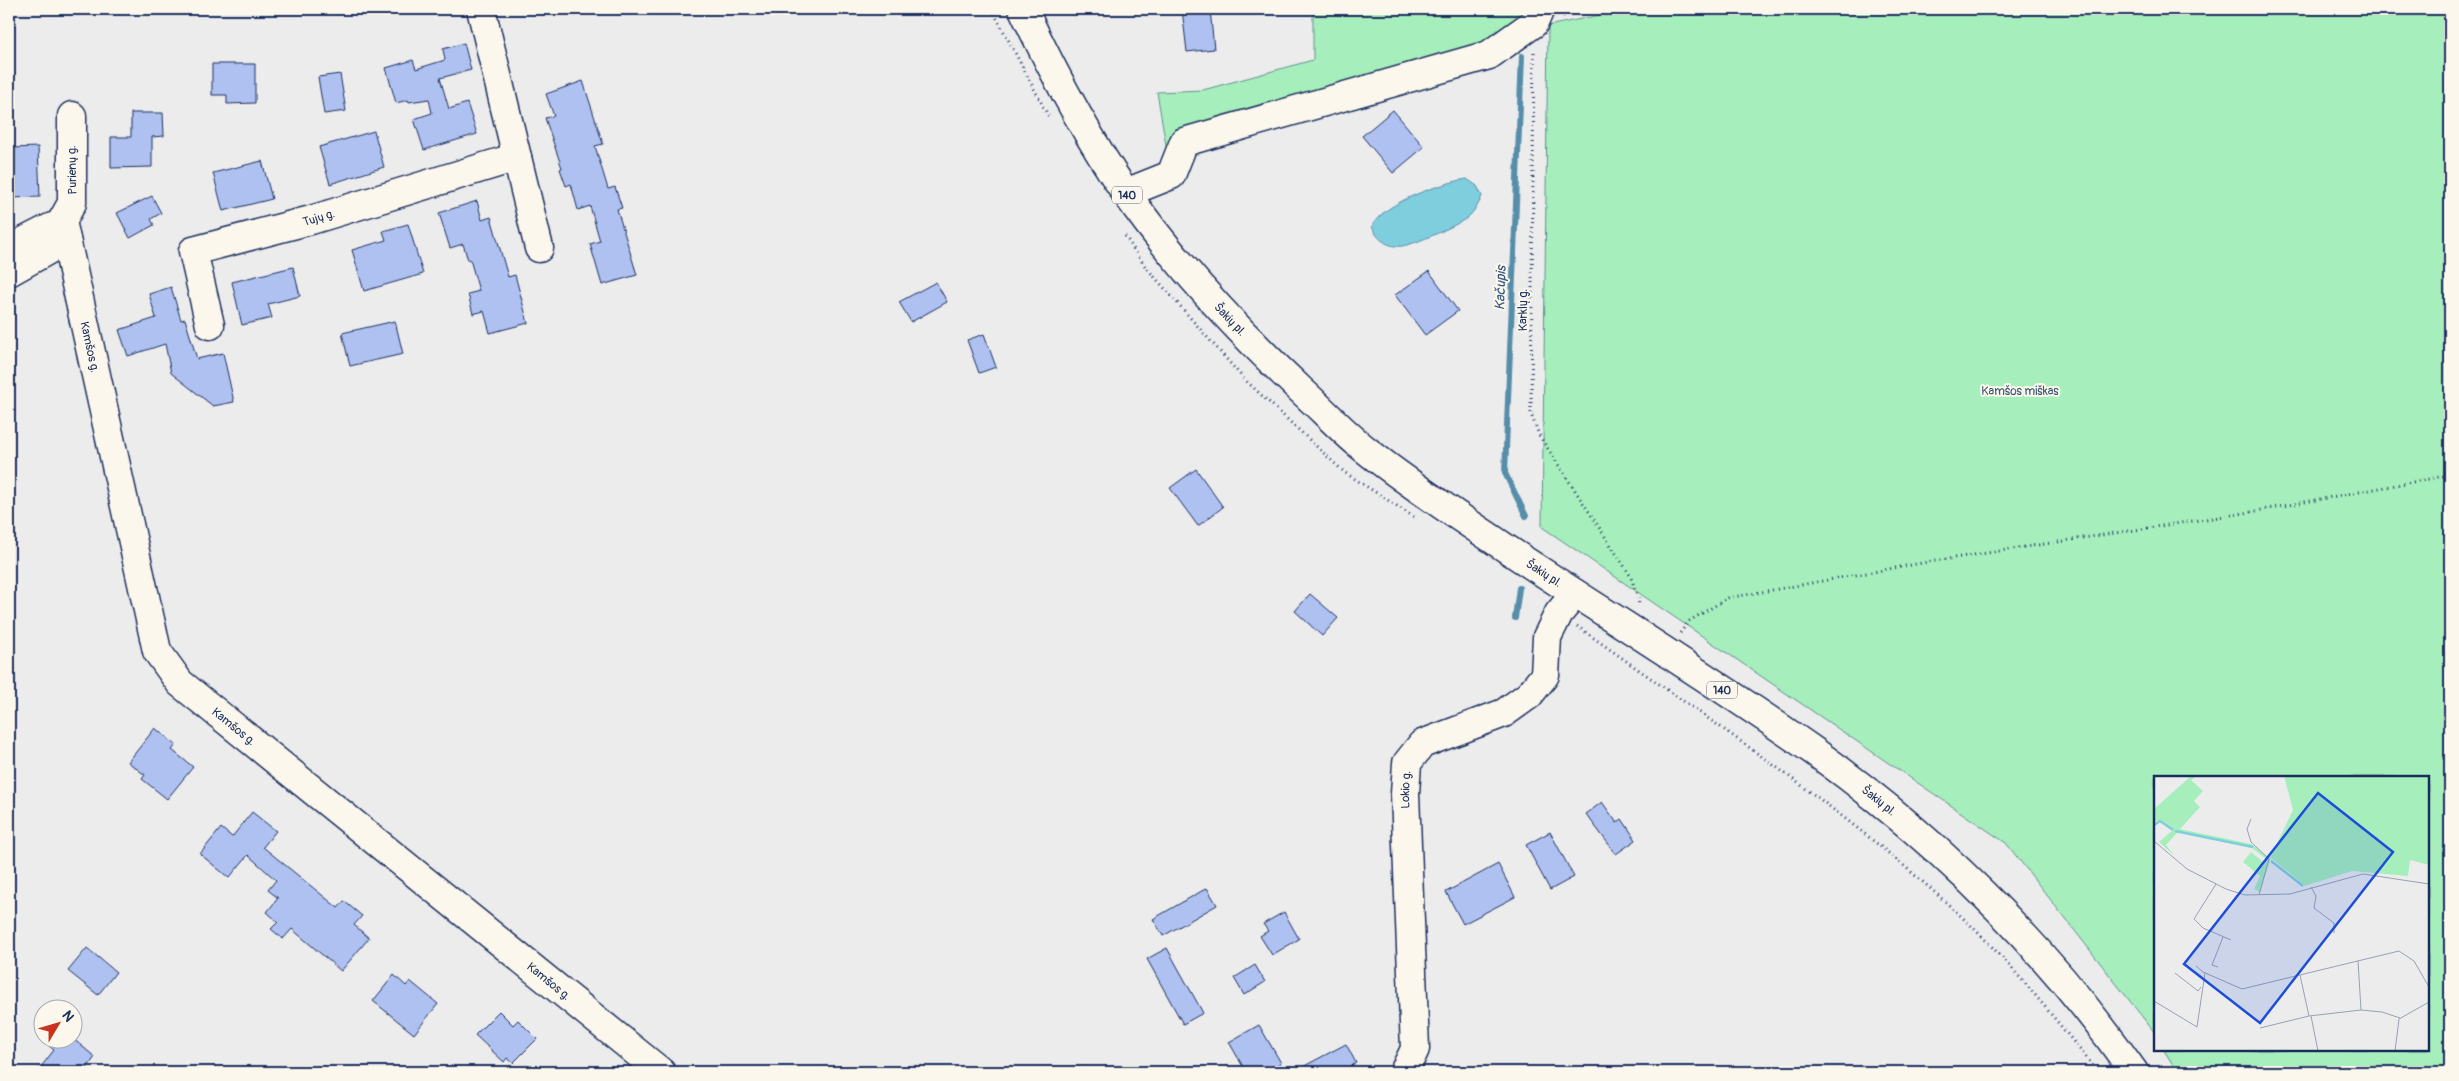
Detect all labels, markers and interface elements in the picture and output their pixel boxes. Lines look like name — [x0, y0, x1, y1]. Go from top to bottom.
street label: Purienų g. — [65, 145, 80, 195]
road number: 140 — [1112, 186, 1142, 204]
street label: Tujų g. — [301, 206, 337, 230]
water label: Kačupis — [1491, 264, 1510, 311]
street label: Karklų g. — [1516, 289, 1531, 331]
street label: Šakių pl. — [1211, 299, 1249, 339]
street label: Kamšos g. — [76, 320, 102, 374]
park label: Kamšos miškas — [1981, 384, 2059, 399]
street label: Šakių pl. — [1523, 556, 1564, 591]
road number: 140 — [1707, 682, 1737, 698]
street label: Kamšos g. — [209, 705, 258, 749]
street label: Lokio g. — [1398, 770, 1414, 809]
inset map — [2154, 776, 2429, 1051]
street label: Šakių pl. — [1858, 782, 1899, 819]
street label: Kamšos g. — [523, 959, 573, 1004]
north arrow — [32, 998, 82, 1048]
text: N — [58, 1007, 77, 1025]

